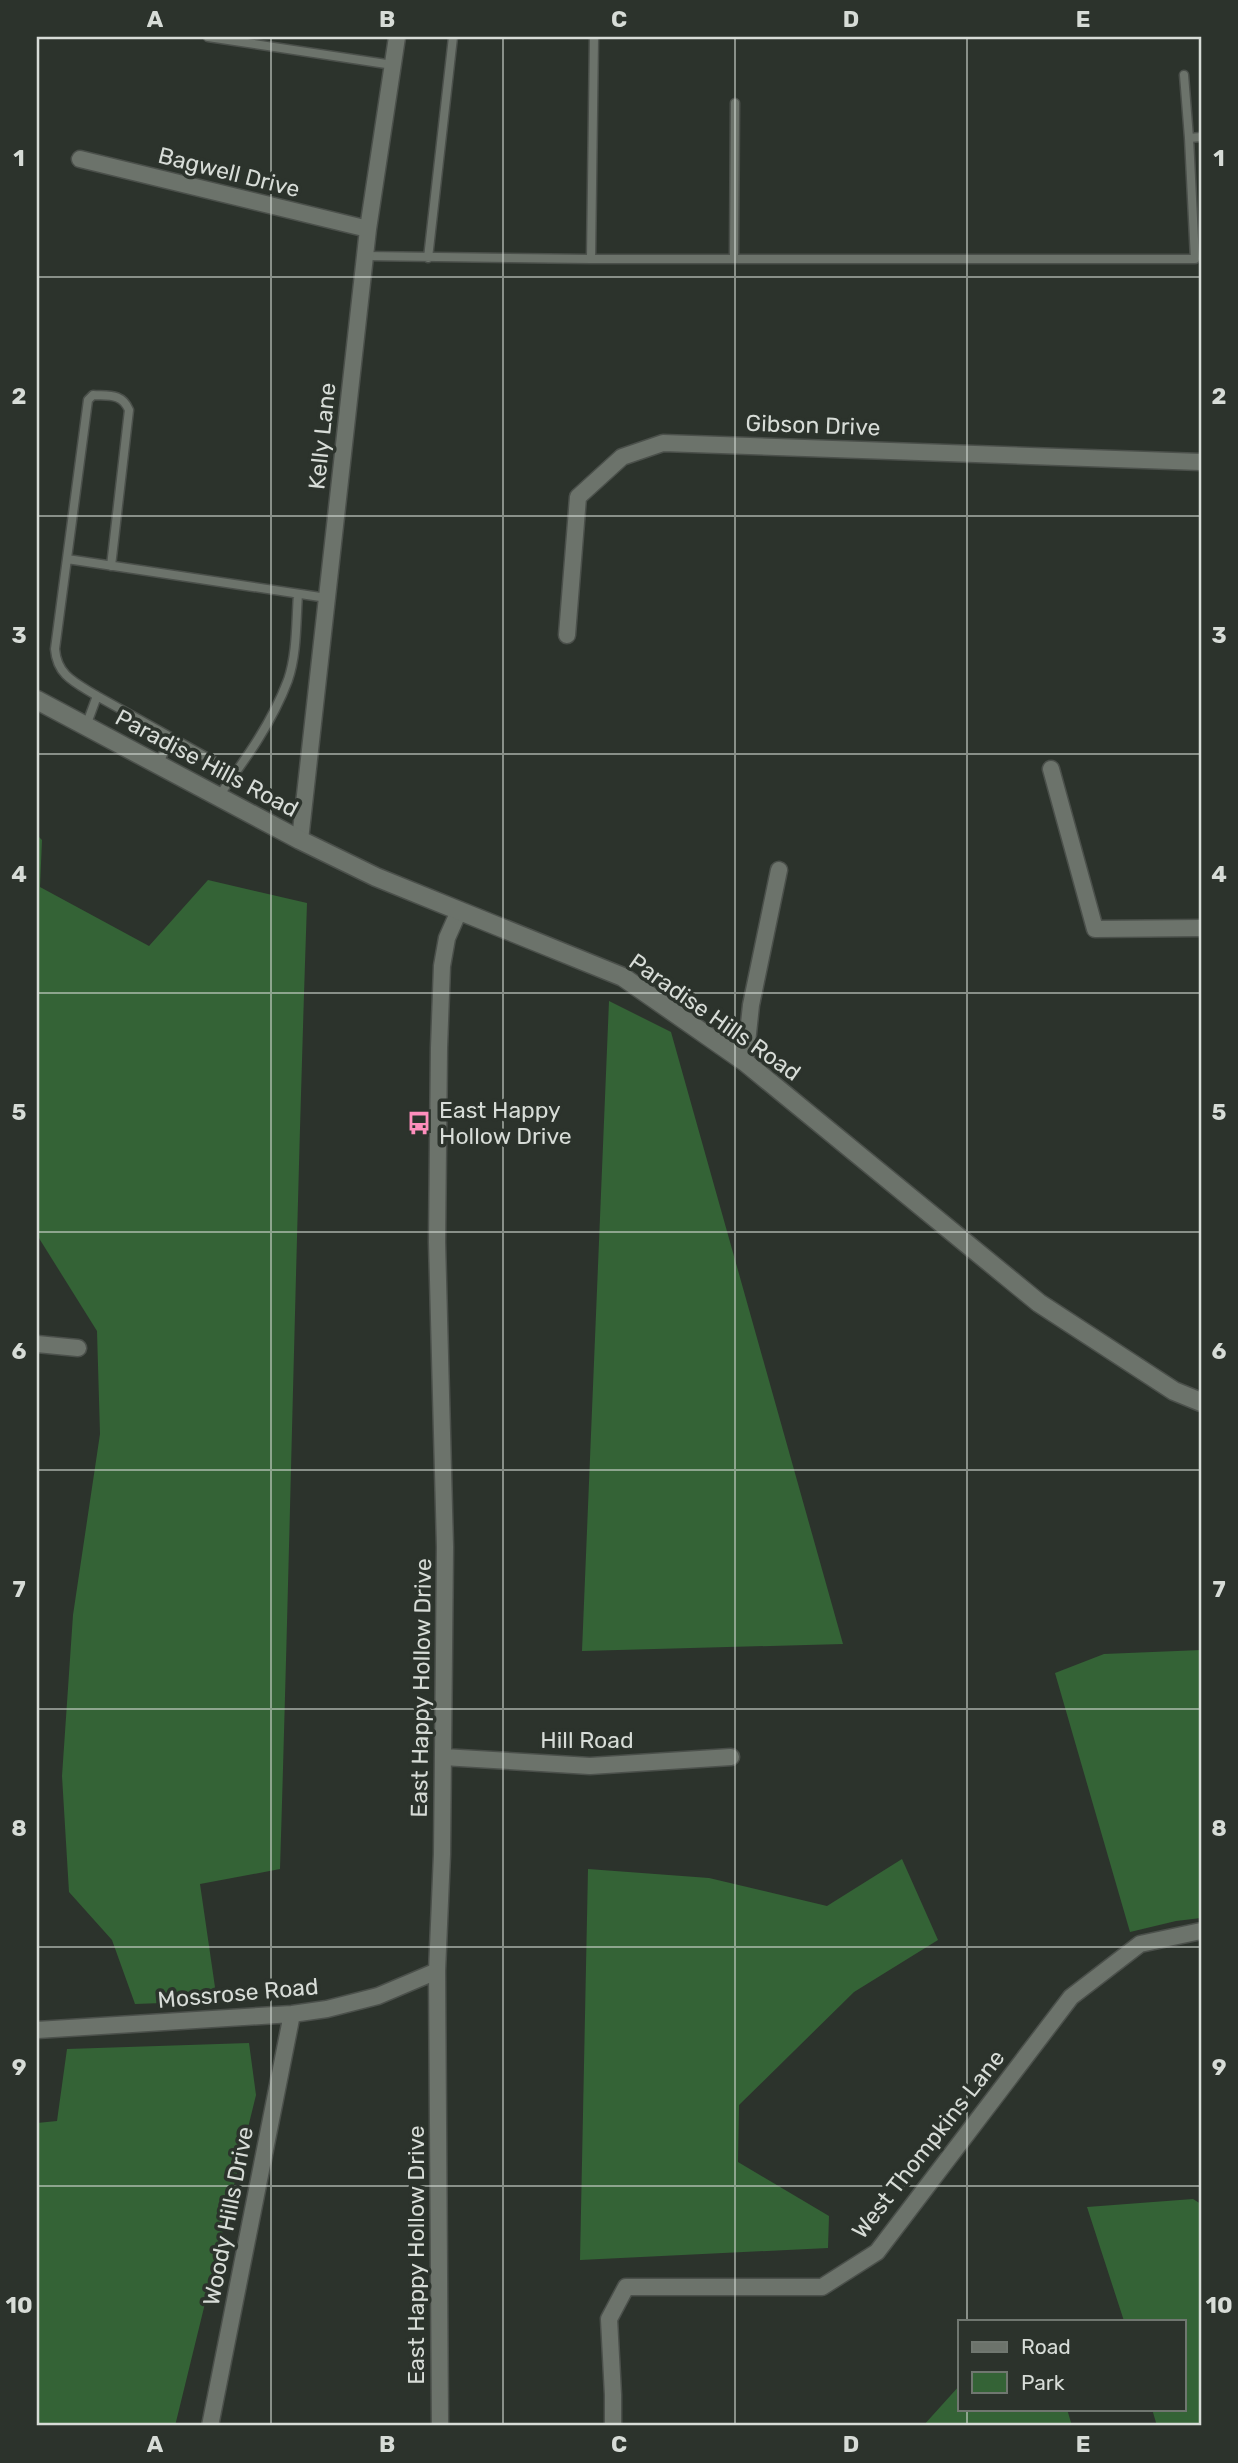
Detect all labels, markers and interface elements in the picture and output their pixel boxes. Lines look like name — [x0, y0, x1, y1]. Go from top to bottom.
text: A — [147, 5, 164, 33]
text: B — [379, 5, 395, 33]
text: C — [611, 5, 627, 33]
text: D — [843, 5, 859, 33]
text: E — [1076, 5, 1090, 33]
street label: Bagwell Drive — [155, 141, 303, 203]
text: 1 — [13, 144, 25, 172]
text: 1 — [1213, 144, 1225, 172]
street label: Kelly Lane — [302, 381, 342, 491]
text: 2 — [12, 382, 26, 410]
text: 2 — [1212, 382, 1226, 410]
street label: Gibson Drive — [745, 409, 881, 441]
text: 3 — [11, 621, 27, 649]
text: 3 — [1211, 621, 1227, 649]
street label: Paradise Hills Road — [111, 703, 303, 823]
text: 4 — [11, 860, 27, 888]
text: 4 — [1211, 860, 1227, 888]
street label: Paradise Hills Road — [624, 947, 806, 1087]
place label: East Happy Hollow Drive — [439, 1096, 572, 1150]
text: 5 — [12, 1098, 27, 1126]
text: 5 — [1212, 1098, 1227, 1126]
bus stop icon: East Happy Hollow Drive — [405, 1109, 433, 1137]
text: 6 — [12, 1337, 27, 1365]
text: 6 — [1212, 1337, 1227, 1365]
street label: East Happy Hollow Drive — [405, 1558, 437, 1818]
text: 7 — [12, 1575, 26, 1603]
text: 7 — [1212, 1575, 1226, 1603]
street label: Hill Road — [540, 1726, 634, 1754]
text: 8 — [11, 1814, 27, 1842]
text: 8 — [1211, 1814, 1227, 1842]
street label: Mossrose Road — [156, 1972, 320, 2014]
street label: West Thompkins Lane — [846, 2044, 1010, 2244]
text: 9 — [12, 2053, 26, 2081]
text: 9 — [1212, 2053, 1226, 2081]
street label: Woody Hills Drive — [197, 2124, 259, 2308]
street label: East Happy Hollow Drive — [402, 2125, 430, 2385]
text: 10 — [5, 2291, 33, 2319]
text: 10 — [1205, 2291, 1233, 2319]
legend — [958, 2320, 1186, 2410]
text: Road — [1021, 2334, 1071, 2359]
text: Park — [1021, 2370, 1065, 2395]
text: A — [147, 2430, 164, 2458]
text: B — [379, 2430, 395, 2458]
text: C — [611, 2430, 627, 2458]
text: D — [843, 2430, 859, 2458]
text: E — [1076, 2430, 1090, 2458]

